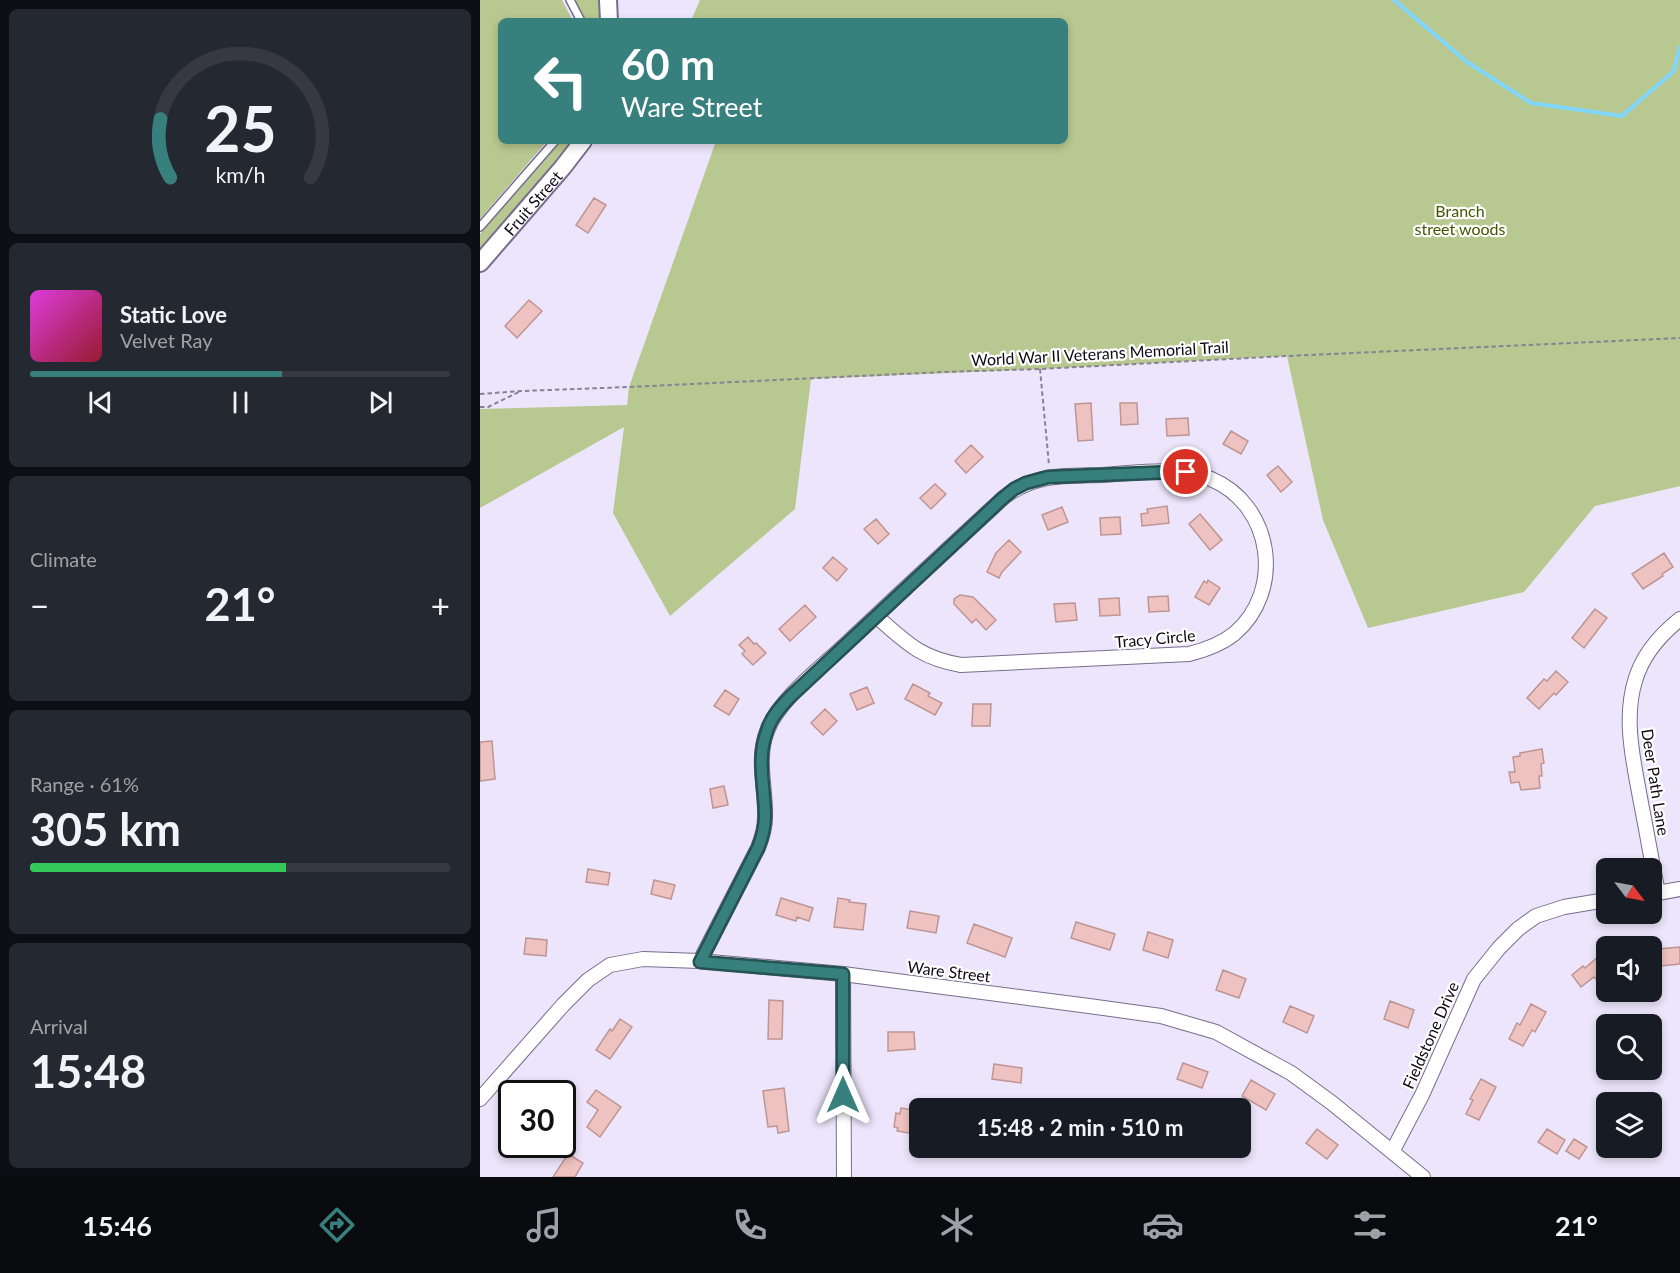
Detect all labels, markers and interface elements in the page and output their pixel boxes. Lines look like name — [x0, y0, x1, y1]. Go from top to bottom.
text: 60 m — [621, 39, 715, 89]
icon: left — [522, 42, 600, 120]
text: 25 — [204, 90, 276, 165]
text: Ware Street — [621, 90, 762, 123]
text: km/h — [215, 163, 265, 189]
street label: Fruit Street — [499, 166, 566, 239]
park label: Branch street woods — [1415, 201, 1506, 238]
text: Static Love — [120, 301, 227, 328]
text: Velvet Ray — [120, 328, 213, 352]
street label: World War II Veterans Memorial Trail — [971, 337, 1229, 369]
icon: previous — [84, 386, 117, 419]
icon: pause — [224, 386, 257, 419]
icon: next — [364, 386, 397, 419]
pin — [1160, 446, 1211, 497]
icon: arrive — [1169, 455, 1202, 488]
text: Climate — [30, 547, 97, 571]
text: 21° — [205, 577, 275, 631]
text: − — [30, 585, 49, 625]
text: + — [431, 585, 450, 625]
street label: Tracy Circle — [1114, 625, 1196, 651]
street label: Deer Path Lane — [1638, 727, 1674, 837]
text: Range · 61% — [30, 772, 139, 796]
text: 305 km — [30, 802, 181, 856]
north arrow — [1596, 858, 1662, 924]
map controls — [1596, 858, 1662, 1158]
button: sound — [1596, 936, 1662, 1002]
street label: Ware Street — [906, 956, 992, 986]
street label: Fieldstone Drive — [1398, 978, 1462, 1092]
text: Arrival — [30, 1014, 88, 1038]
button: search — [1596, 1014, 1662, 1080]
text: 15:48 — [30, 1044, 146, 1098]
position arrow — [811, 1063, 875, 1127]
speed limit sign: 30 — [498, 1080, 576, 1158]
button: layers — [1596, 1092, 1662, 1158]
text: 15:48 · 2 min · 510 m — [977, 1114, 1183, 1141]
icon: directions — [316, 1204, 358, 1246]
icon: music — [523, 1204, 565, 1246]
icon: phone — [729, 1204, 771, 1246]
icon: climate — [936, 1204, 978, 1246]
icon: car — [1142, 1204, 1184, 1246]
icon: filters — [1349, 1204, 1391, 1246]
text: 15:46 — [82, 1209, 152, 1242]
text: 21° — [1555, 1209, 1598, 1242]

